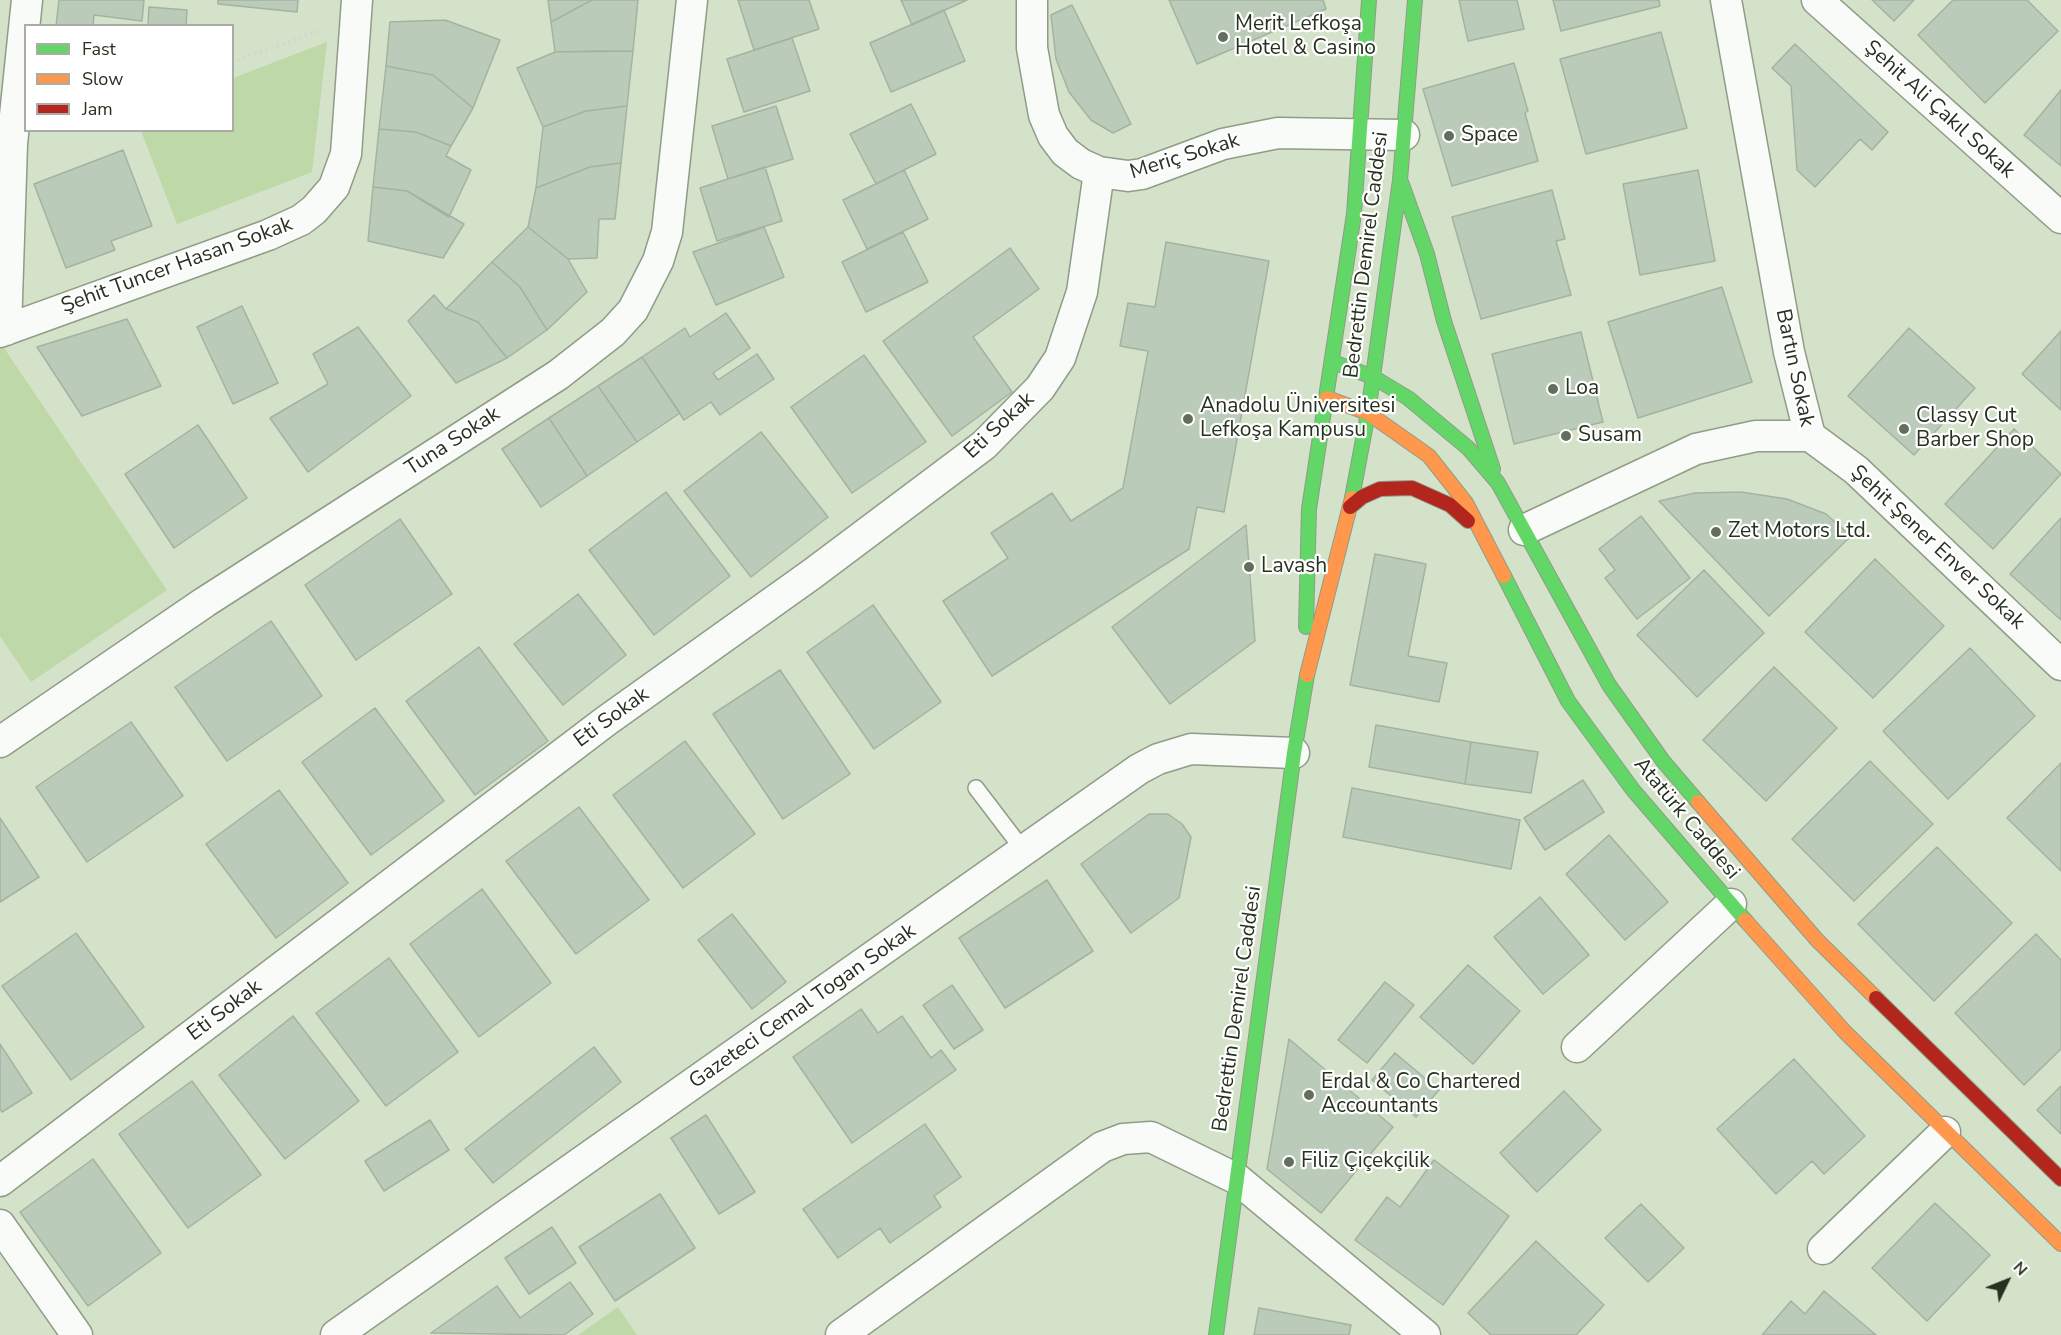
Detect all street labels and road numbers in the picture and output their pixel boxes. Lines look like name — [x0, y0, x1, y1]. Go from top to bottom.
street label: Şehit Ali Çakıl Sokak — [1859, 36, 2019, 184]
street label: Meriç Sokak — [1127, 128, 1243, 186]
street label: Bedrettin Demirel Caddesi — [1339, 130, 1395, 380]
street label: Şehit Tuncer Hasan Sokak — [58, 212, 296, 320]
street label: Bartın Sokak — [1769, 307, 1819, 429]
street label: Eti Sokak — [960, 387, 1040, 465]
street label: Tuna Sokak — [401, 402, 505, 482]
street label: Şehit Şener Enver Sokak — [1845, 461, 2029, 635]
street label: Eti Sokak — [570, 682, 654, 754]
street label: Atatürk Caddesi — [1628, 753, 1744, 885]
street label: Bedrettin Demirel Caddesi — [1208, 884, 1268, 1134]
street label: Gazeteci Cemal Togan Sokak — [685, 919, 921, 1095]
street label: Eti Sokak — [183, 975, 267, 1047]

